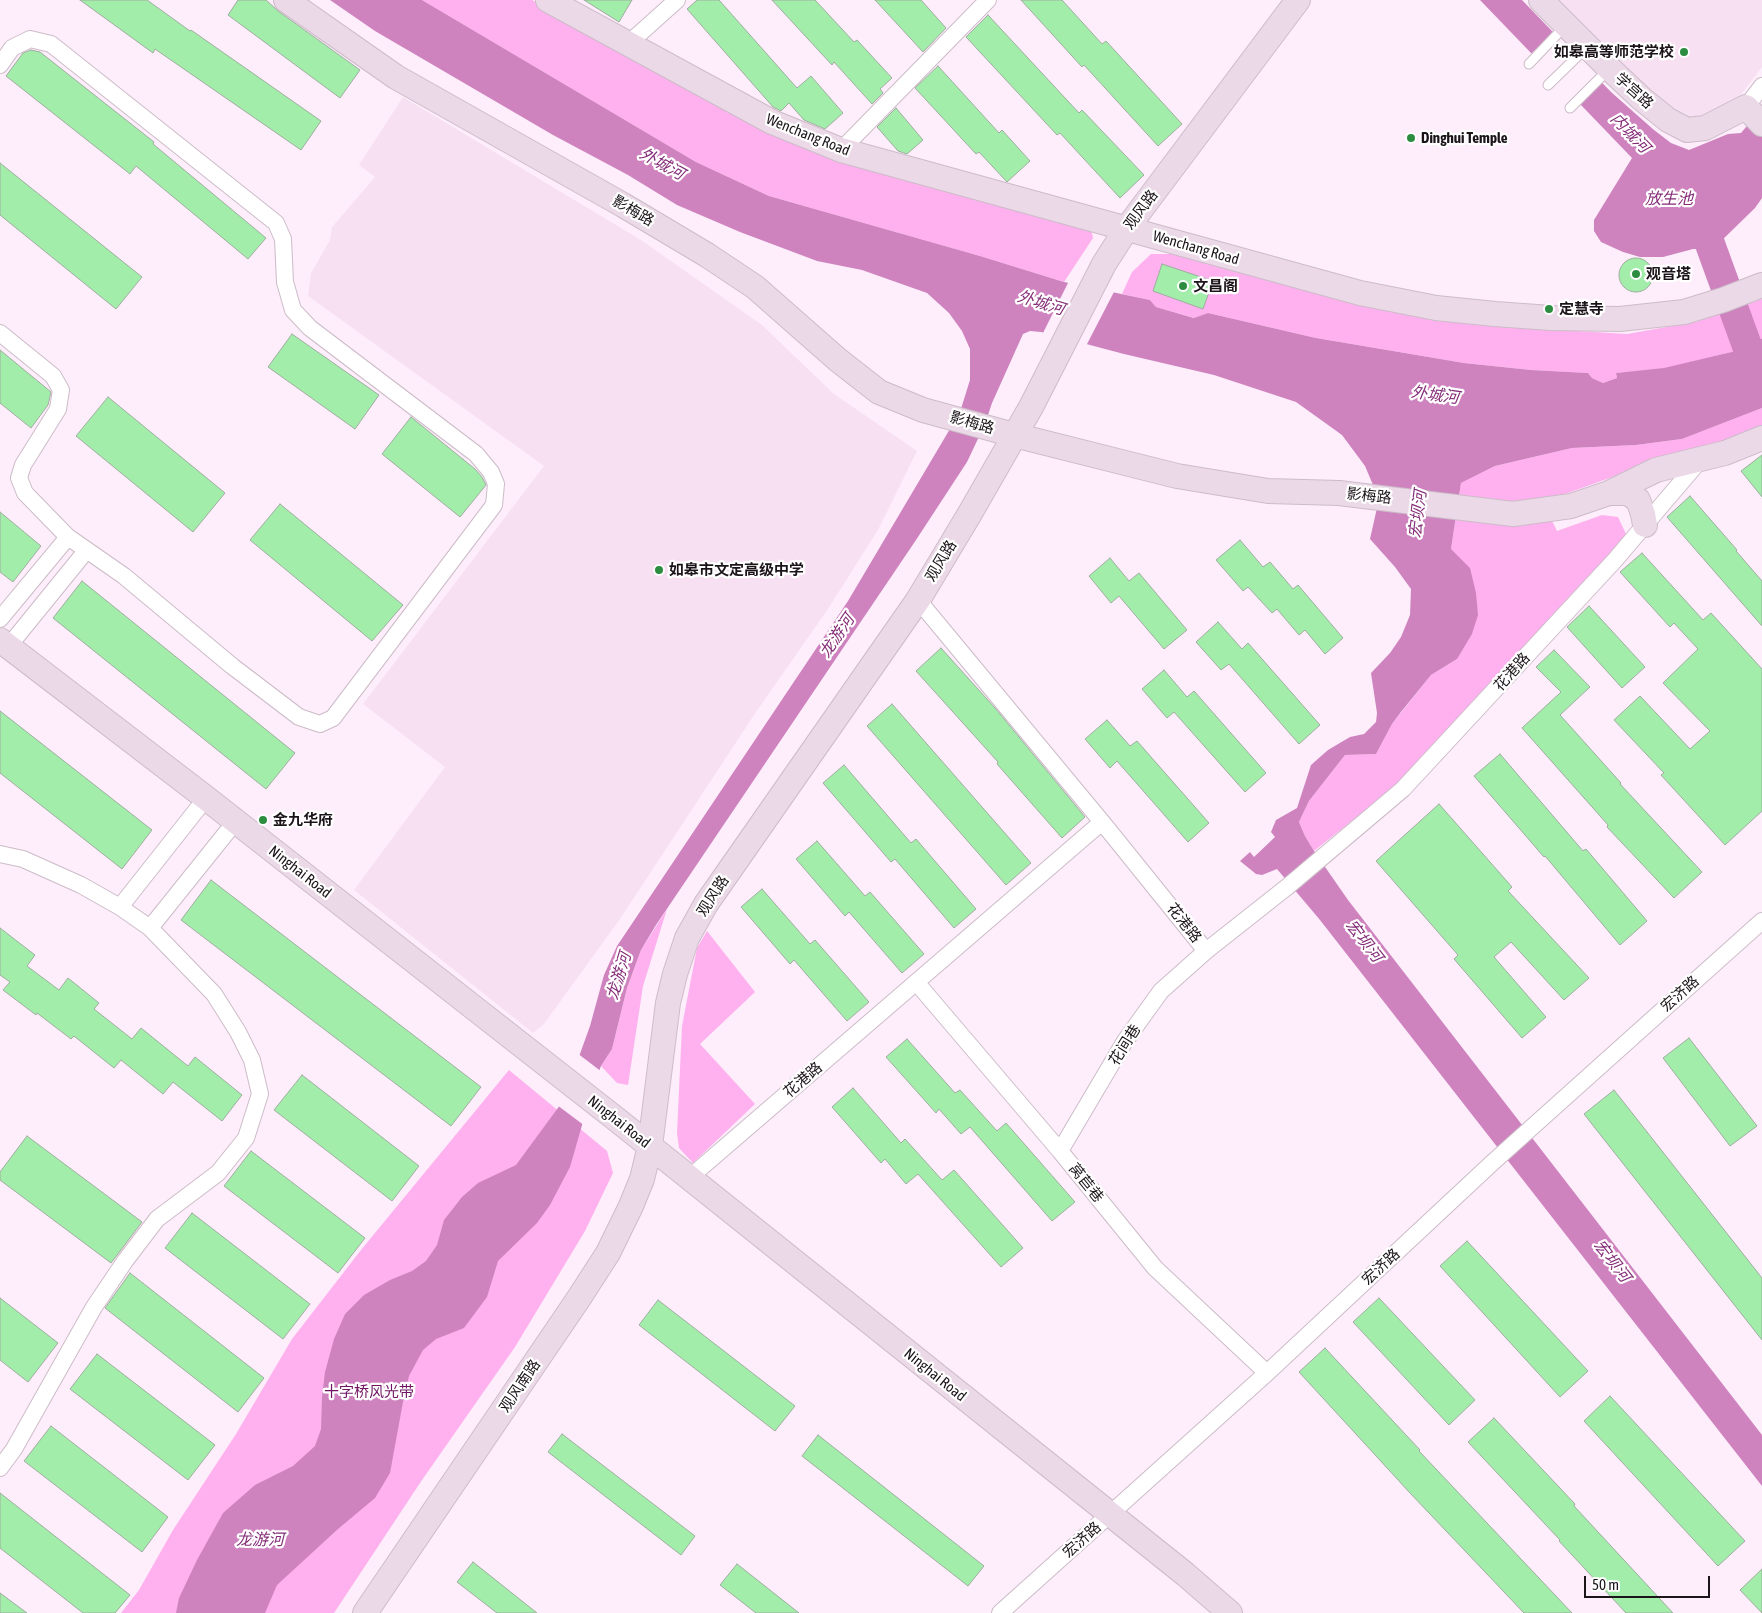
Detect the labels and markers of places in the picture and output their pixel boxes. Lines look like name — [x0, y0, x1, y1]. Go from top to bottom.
place label: 如皋高等师范学校 — [1554, 43, 1674, 61]
marker: 如皋高等师范学校 — [1678, 46, 1690, 58]
place label: Dinghui Temple — [1421, 129, 1508, 147]
marker: Dinghui Temple — [1405, 132, 1417, 144]
place label: 观音塔 — [1646, 265, 1691, 283]
marker: 观音塔 — [1630, 268, 1642, 280]
place label: 文昌阁 — [1193, 277, 1238, 295]
marker: 文昌阁 — [1177, 280, 1189, 292]
place label: 定慧寺 — [1559, 300, 1604, 318]
marker: 定慧寺 — [1543, 303, 1555, 315]
place label: 如皋市文定高级中学 — [669, 561, 804, 579]
marker: 如皋市文定高级中学 — [653, 564, 665, 576]
place label: 金九华府 — [273, 811, 333, 829]
marker: 金九华府 — [257, 814, 269, 826]

